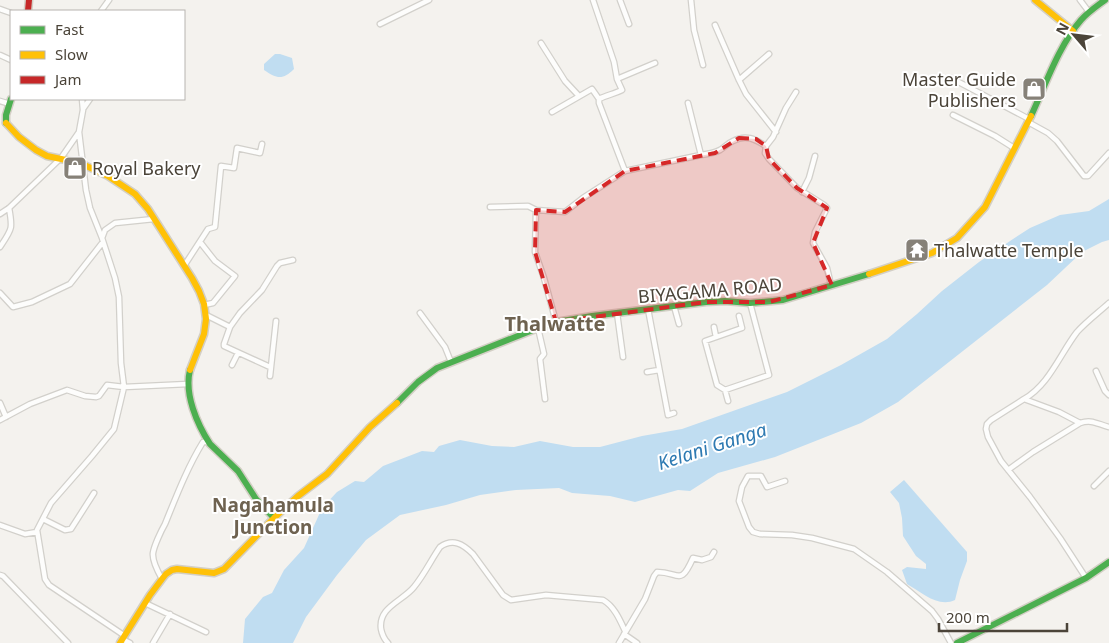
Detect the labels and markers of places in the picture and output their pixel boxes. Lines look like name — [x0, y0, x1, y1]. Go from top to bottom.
place label: Master Guide Publishers — [902, 67, 1016, 112]
shop icon: Master Guide Publishers — [1021, 76, 1047, 102]
shop icon: Royal Bakery — [62, 155, 88, 181]
place label: Royal Bakery — [92, 156, 201, 180]
temple icon: Thalwatte Temple — [904, 237, 930, 263]
place label: Thalwatte Temple — [934, 238, 1084, 262]

